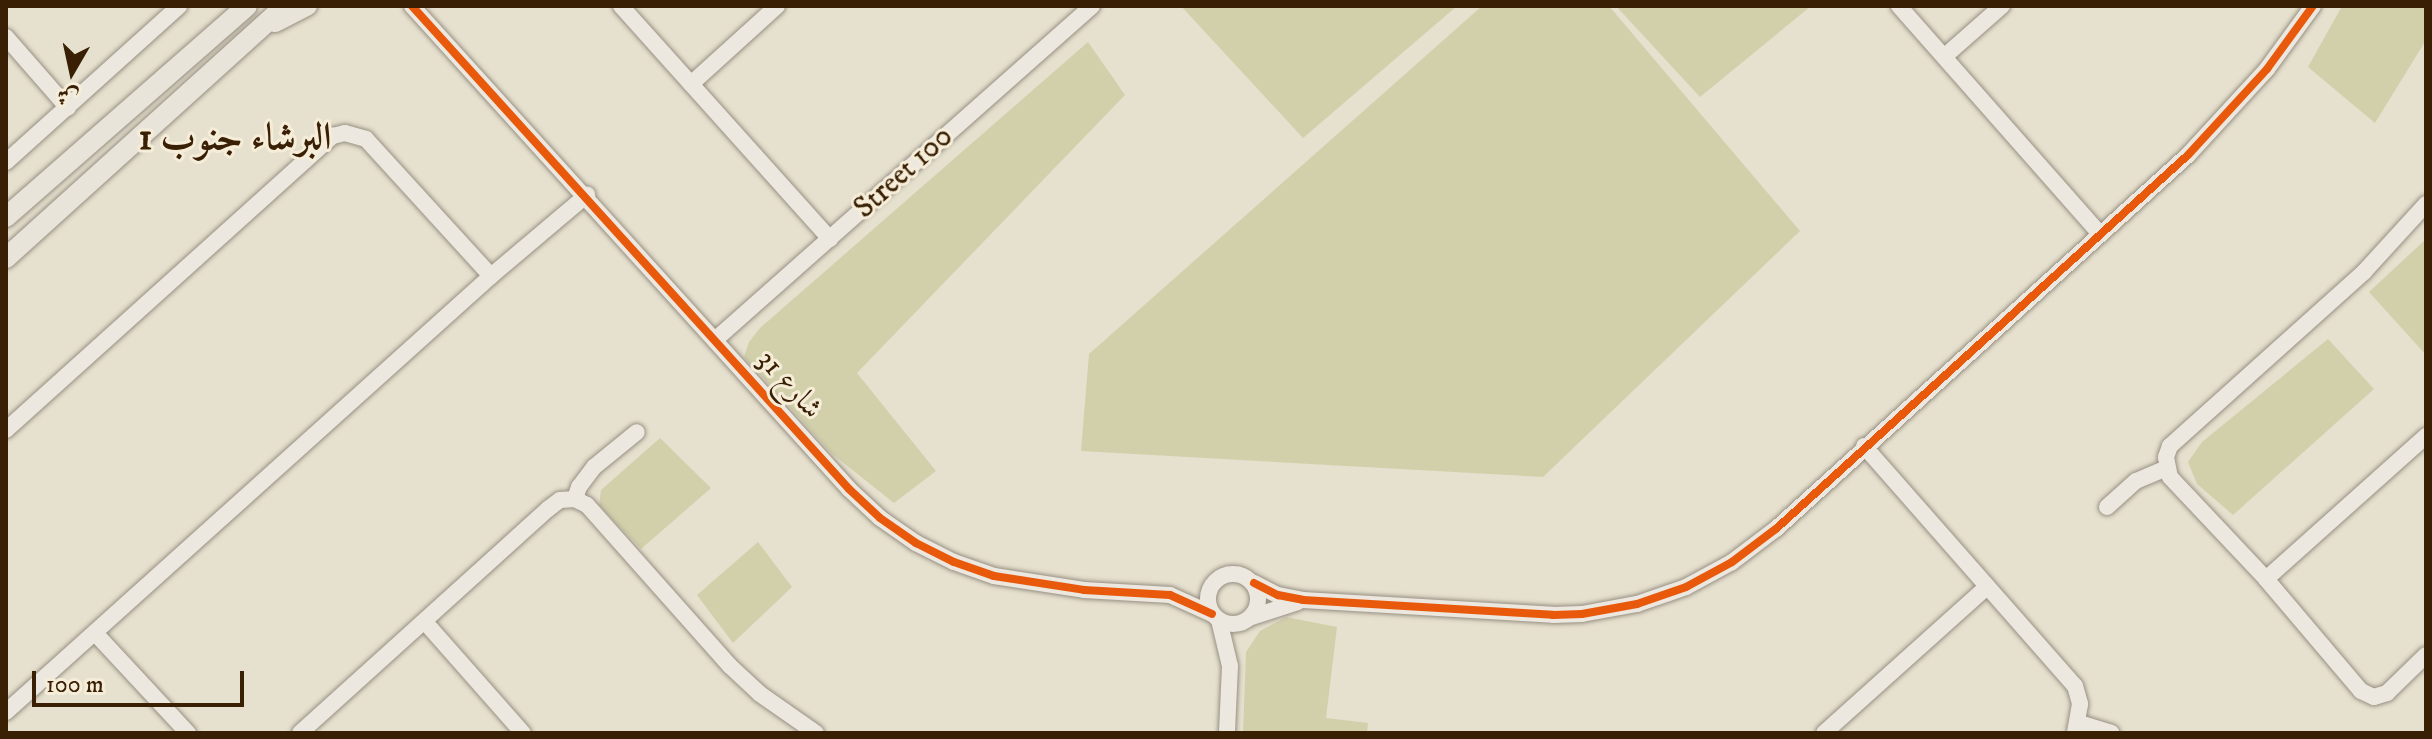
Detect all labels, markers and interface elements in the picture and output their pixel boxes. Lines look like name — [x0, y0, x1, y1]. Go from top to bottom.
north arrow — [32, 32, 112, 112]
text: ش — [55, 81, 81, 111]
district label: البرشاء جنوب 1 — [138, 116, 332, 162]
street label: Street 100 — [847, 119, 961, 227]
street label: شارع 31 — [749, 343, 829, 427]
scale bar — [36, 655, 248, 705]
text: 100 m — [46, 670, 104, 700]

